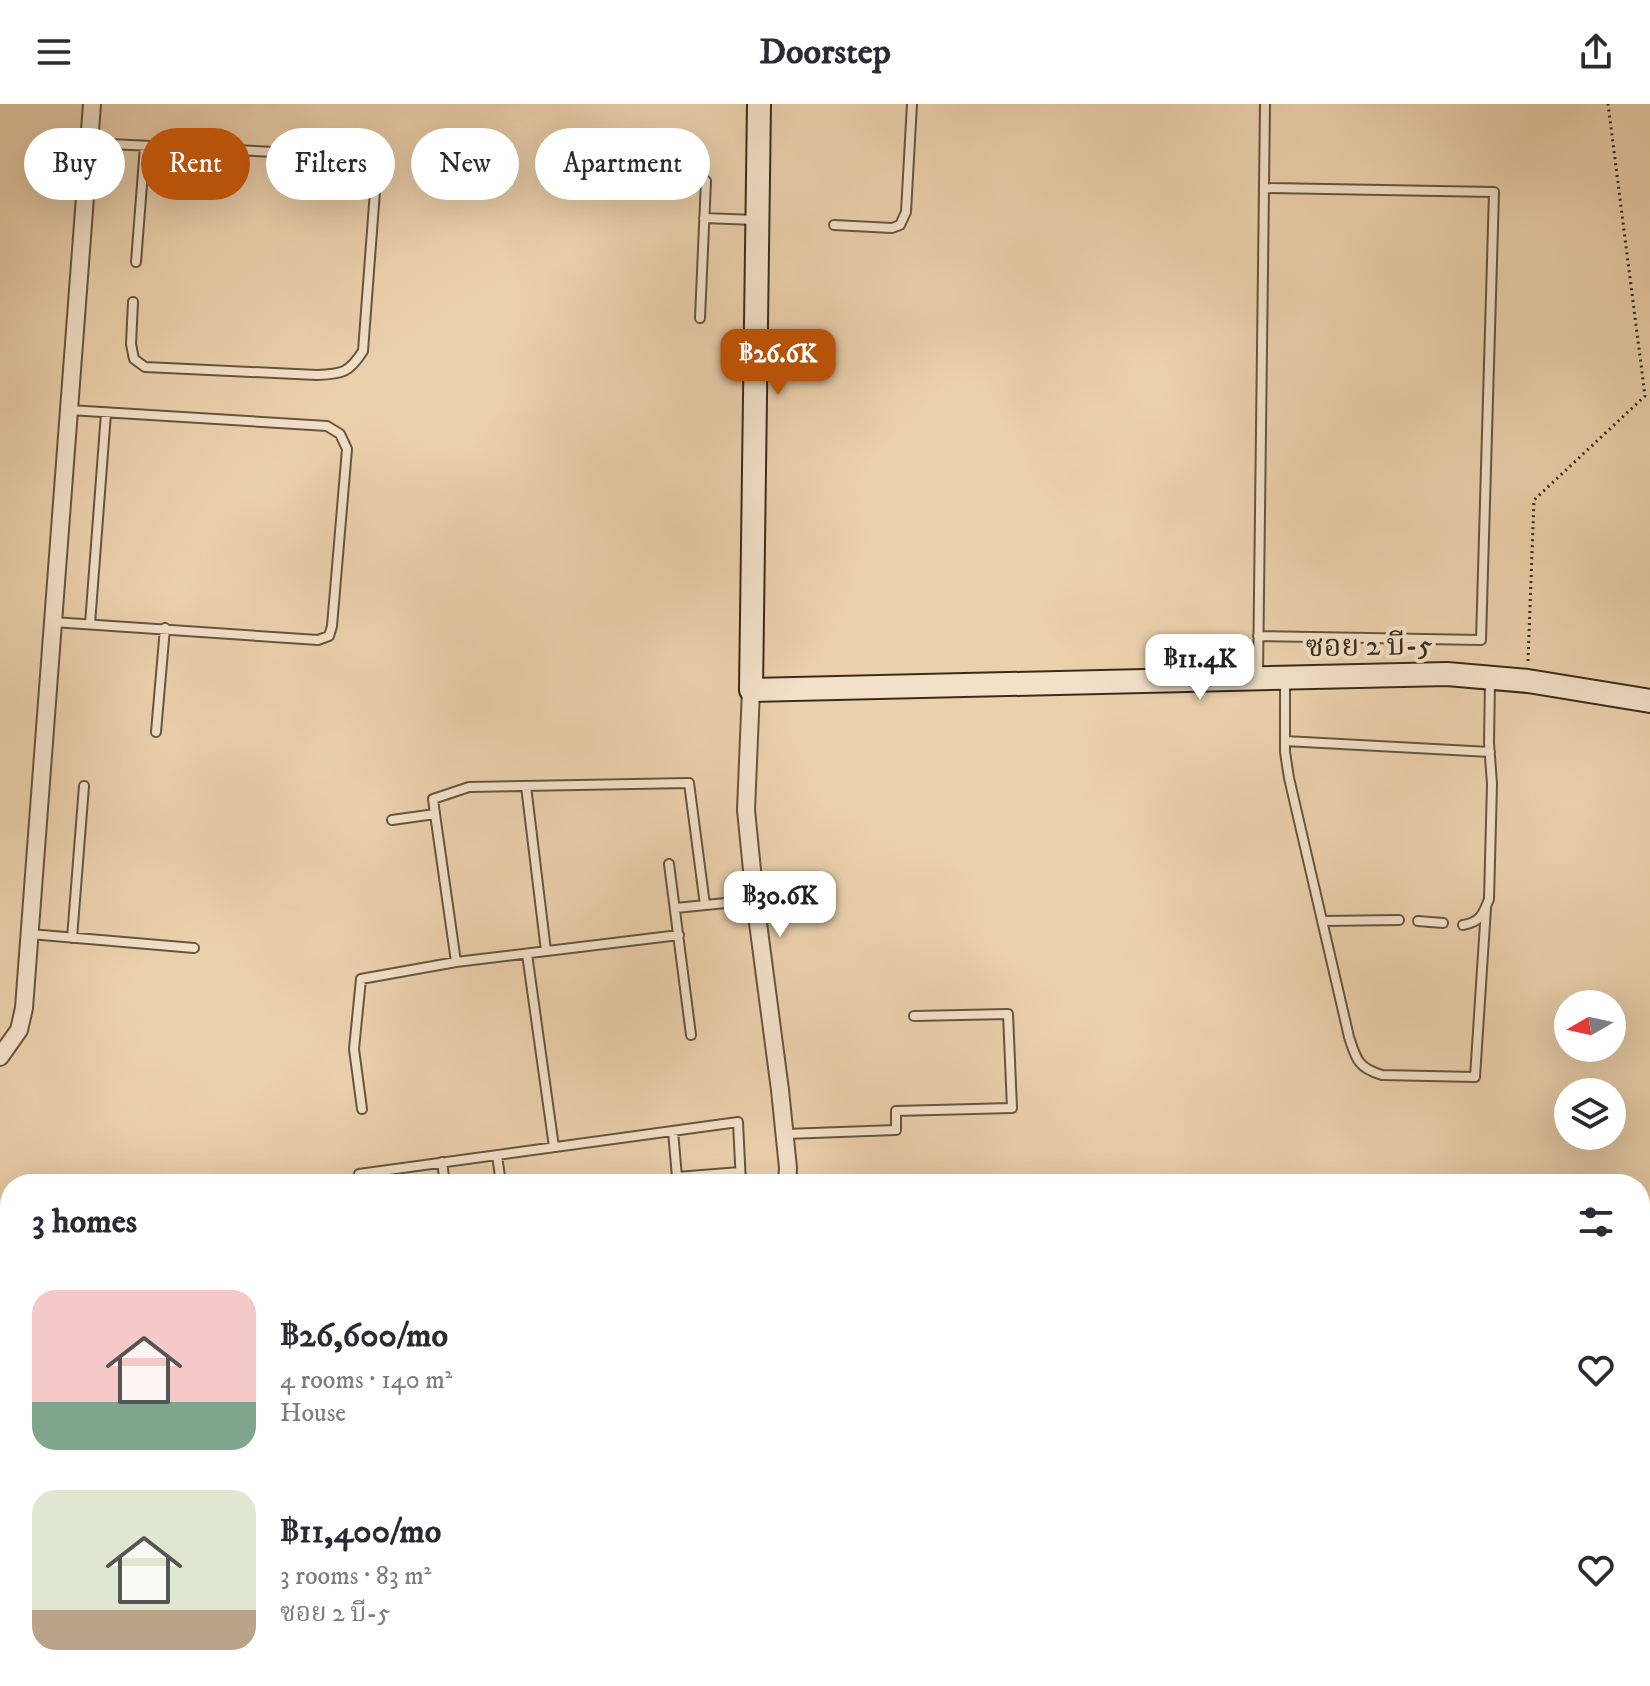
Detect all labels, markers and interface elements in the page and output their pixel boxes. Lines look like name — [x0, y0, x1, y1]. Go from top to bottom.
icon: menu — [32, 30, 76, 74]
text: Doorstep — [759, 30, 891, 75]
icon: share — [1574, 30, 1618, 74]
chip: Buy — [24, 128, 125, 200]
chip: Rent — [141, 128, 250, 200]
chip: Filters — [266, 128, 395, 200]
chip: New — [411, 128, 519, 200]
chip: Apartment — [535, 128, 710, 200]
pin: ฿26.6K — [713, 329, 843, 397]
text: ฿26.6K — [739, 338, 817, 371]
street label: ซอย 2 บี-5 — [1305, 627, 1433, 666]
pin: ฿11.4K — [1135, 634, 1265, 702]
text: ฿11.4K — [1163, 643, 1237, 676]
pin: ฿30.6K — [715, 871, 845, 939]
text: ฿30.6K — [742, 880, 818, 913]
north arrow — [1554, 990, 1626, 1062]
map controls — [1554, 990, 1626, 1150]
button: layers — [1554, 1078, 1626, 1150]
icon: filters — [1574, 1200, 1618, 1244]
text: 3 homes — [32, 1201, 137, 1243]
text: ฿26,600/mo — [280, 1315, 448, 1357]
icon: home — [96, 1322, 192, 1418]
icon: heart — [1574, 1348, 1618, 1392]
text: 4 rooms · 140 m² — [280, 1364, 452, 1397]
text: House — [280, 1397, 346, 1430]
text: ฿11,400/mo — [280, 1511, 441, 1553]
icon: home — [96, 1522, 192, 1618]
icon: heart — [1574, 1548, 1618, 1592]
text: 3 rooms · 83 m² — [280, 1560, 431, 1593]
text: ซอย 2 บี-5 — [280, 1597, 390, 1630]

